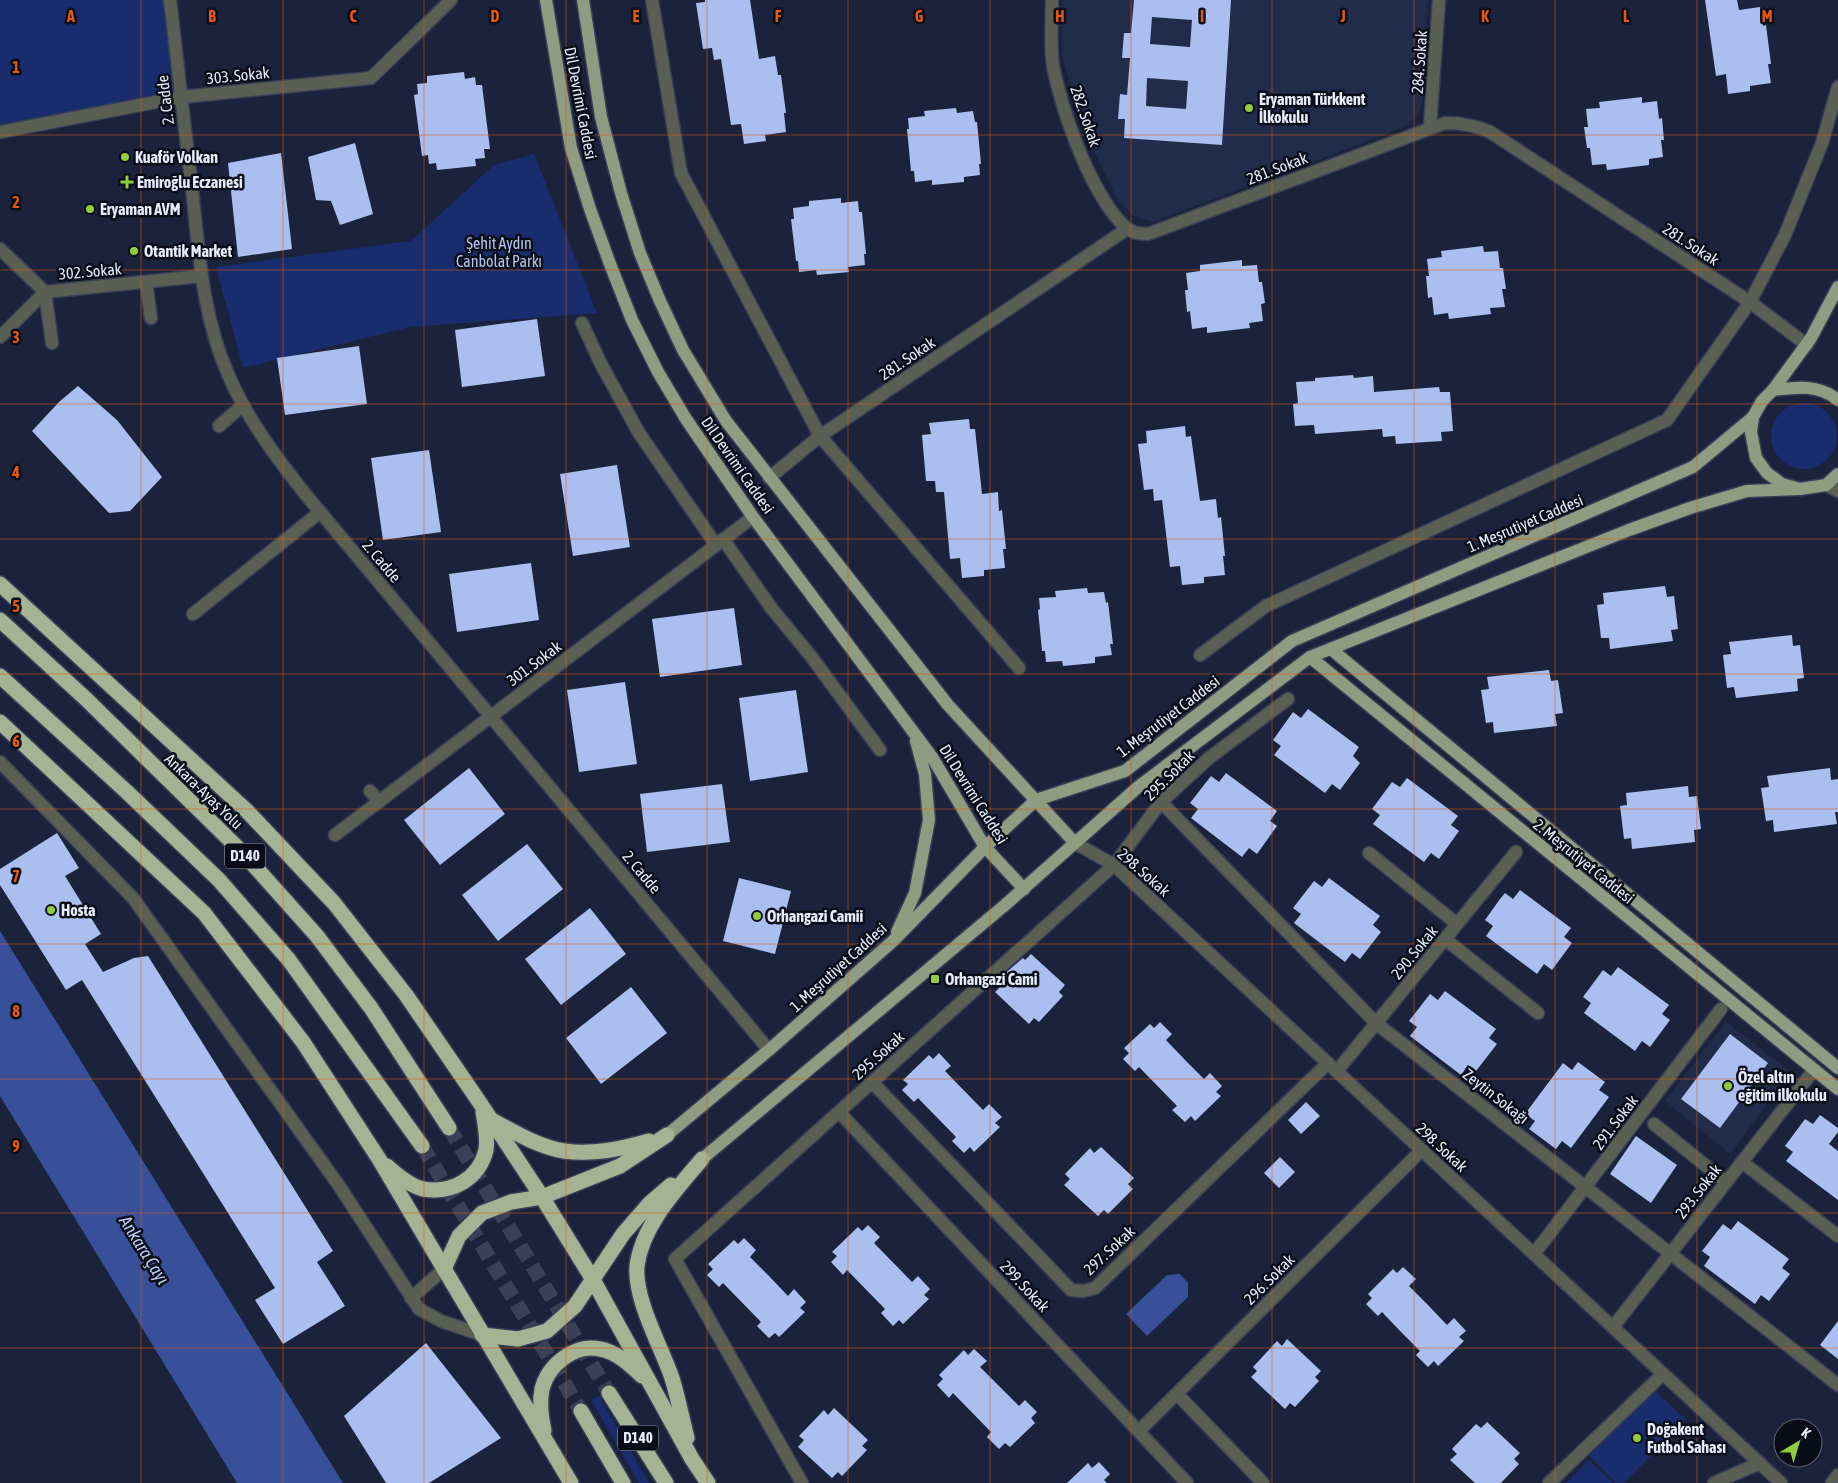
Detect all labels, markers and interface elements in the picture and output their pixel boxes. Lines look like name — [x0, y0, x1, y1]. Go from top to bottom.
text: A — [66, 7, 75, 25]
text: B — [208, 7, 216, 25]
text: C — [349, 7, 357, 25]
text: D — [491, 7, 500, 25]
text: E — [633, 7, 640, 25]
text: F — [775, 7, 782, 25]
text: G — [915, 7, 924, 25]
text: H — [1055, 7, 1065, 25]
text: I — [1200, 7, 1204, 25]
text: J — [1339, 7, 1346, 25]
text: K — [1481, 7, 1489, 25]
text: L — [1623, 7, 1630, 25]
text: M — [1762, 7, 1772, 25]
street label: 284. Sokak — [1408, 30, 1430, 94]
street label: Dil Devrimi Caddesi — [561, 45, 601, 161]
text: 1 — [12, 58, 20, 76]
street label: 303. Sokak — [206, 63, 270, 87]
street label: 2. Cadde — [153, 74, 177, 126]
street label: 282. Sokak — [1067, 83, 1105, 149]
place label: Eryaman Türkkent İlkokulu — [1259, 90, 1366, 126]
marker: Eryaman Türkkent İlkokulu — [1243, 102, 1255, 114]
place label: Kuaför Volkan — [135, 148, 218, 166]
street label: 281. Sokak — [1244, 148, 1310, 188]
marker: Kuaför Volkan — [119, 151, 131, 163]
place label: Emiroğlu Eczanesi — [137, 173, 243, 191]
marker: Emiroğlu Eczanesi — [121, 176, 133, 188]
text: 2 — [12, 193, 20, 211]
place label: Eryaman AVM — [100, 200, 180, 218]
marker: Eryaman AVM — [84, 203, 96, 215]
street label: 281. Sokak — [1660, 219, 1722, 269]
park label: Şehit Aydın Canbolat Parkı — [456, 234, 542, 270]
place label: Otantik Market — [144, 242, 233, 260]
marker: Otantik Market — [128, 245, 140, 257]
street label: 302. Sokak — [58, 259, 122, 283]
text: 3 — [12, 328, 20, 346]
street label: 281. Sokak — [876, 333, 938, 383]
street label: Dil Devrimi Caddesi — [698, 413, 778, 517]
text: 4 — [11, 463, 20, 481]
street label: 1. Meşrutiyet Caddesi — [1464, 491, 1586, 556]
street label: 2. Cadde — [359, 536, 405, 586]
text: 5 — [12, 597, 20, 615]
street label: 301. Sokak — [503, 637, 565, 689]
street label: 1. Meşrutiyet Caddesi — [1113, 672, 1223, 761]
text: 6 — [12, 732, 20, 750]
street label: Dil Devrimi Caddesi — [936, 741, 1012, 847]
street label: 295. Sokak — [1140, 746, 1198, 804]
street label: Ankara-Ayaş Yolu — [161, 749, 247, 833]
street label: 2. Meşrutiyet Caddesi — [1530, 815, 1638, 908]
road number: D140 — [225, 844, 265, 868]
street label: 298. Sokak — [1114, 844, 1174, 900]
street label: 2. Cadde — [619, 847, 665, 897]
text: 7 — [12, 867, 20, 885]
place label: Hosta — [61, 901, 96, 919]
marker: Hosta — [45, 904, 57, 916]
place label: Orhangazi Camii — [767, 907, 863, 925]
marker: Orhangazi Camii — [751, 910, 763, 922]
street label: 1. Meşrutiyet Caddesi — [786, 919, 891, 1016]
street label: 290. Sokak — [1387, 922, 1441, 982]
place label: Orhangazi Cami — [945, 970, 1038, 988]
marker: Orhangazi Cami — [929, 973, 941, 985]
text: 8 — [12, 1002, 20, 1020]
street label: 295. Sokak — [848, 1027, 908, 1083]
street label: Zeytin Sokağı — [1459, 1065, 1532, 1128]
place label: Özel altın eğitim ilkokulu — [1738, 1068, 1827, 1104]
marker: Özel altın eğitim ilkokulu — [1722, 1080, 1734, 1092]
street label: 291. Sokak — [1589, 1091, 1641, 1153]
street label: 298. Sokak — [1413, 1119, 1471, 1175]
text: 9 — [12, 1137, 20, 1155]
street label: 293. Sokak — [1671, 1160, 1725, 1222]
water label: Ankara Çayı — [115, 1211, 174, 1288]
street label: 297. Sokak — [1080, 1222, 1138, 1278]
street label: 296. Sokak — [1240, 1250, 1298, 1308]
street label: 299. Sokak — [997, 1257, 1053, 1315]
north arrow — [1773, 1418, 1823, 1468]
place label: Doğakent Futbol Sahası — [1647, 1420, 1726, 1456]
text: K — [1798, 1424, 1814, 1441]
road number: D140 — [618, 1426, 658, 1450]
marker: Doğakent Futbol Sahası — [1631, 1432, 1643, 1444]

